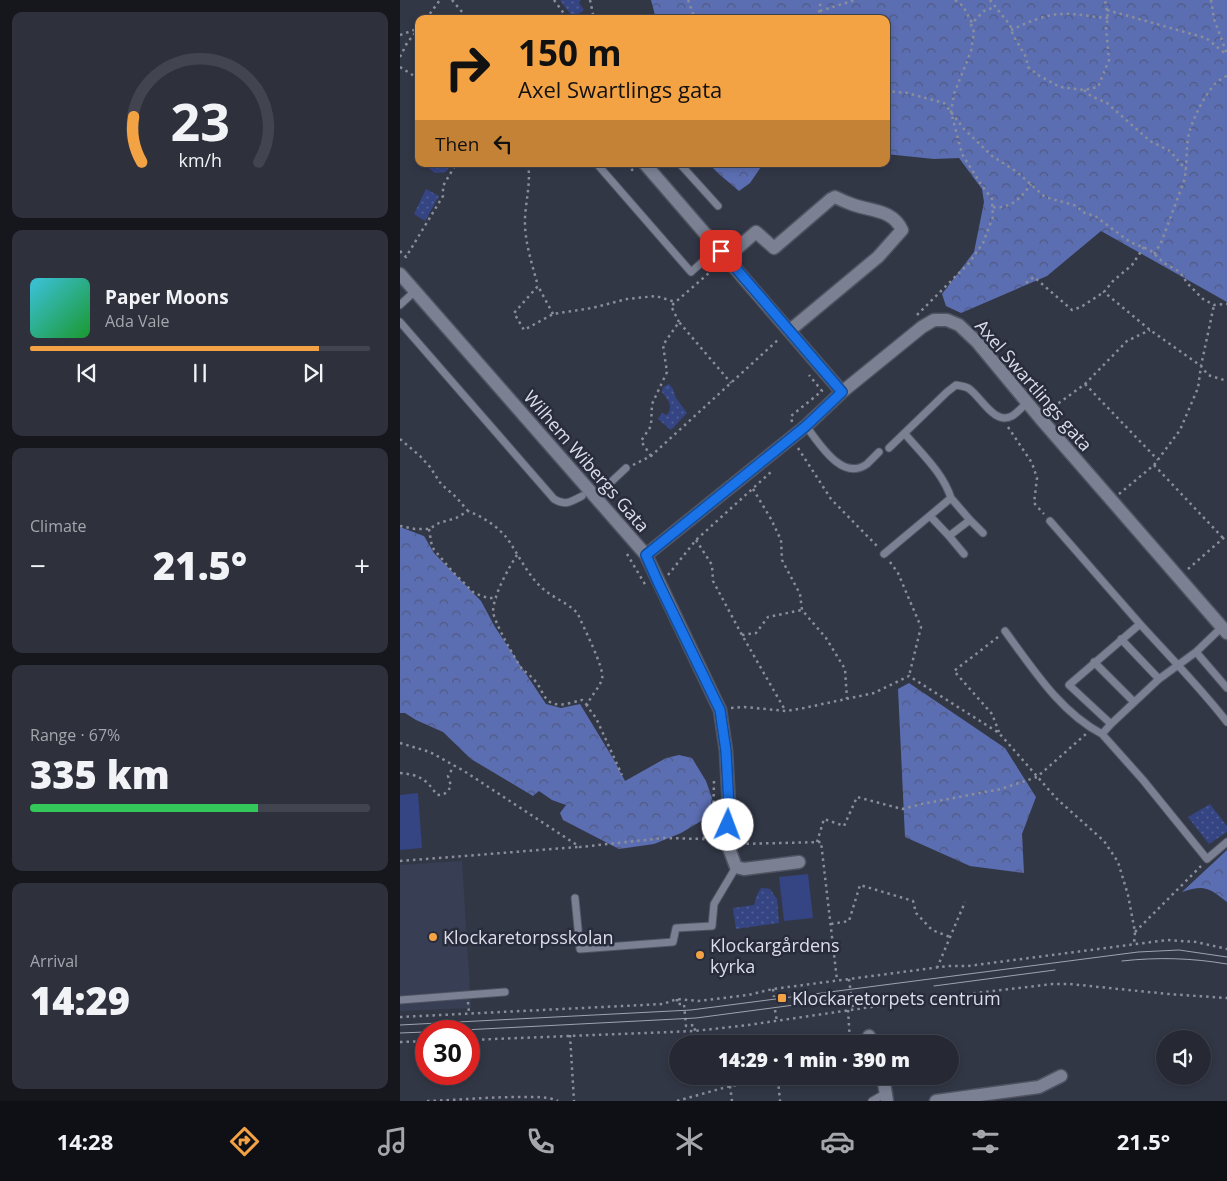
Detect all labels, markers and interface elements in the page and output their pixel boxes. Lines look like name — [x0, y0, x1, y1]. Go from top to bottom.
text: 150 m — [518, 29, 622, 76]
icon: right — [435, 35, 500, 100]
text: Axel Swartlings gata — [518, 74, 722, 104]
text: 23 — [170, 85, 230, 156]
icon: left — [489, 130, 517, 158]
text: Then — [435, 131, 479, 157]
text: km/h — [178, 148, 222, 172]
pin — [700, 230, 742, 272]
icon: arrive — [707, 237, 735, 265]
text: Paper Moons — [105, 284, 229, 310]
text: Ada Vale — [105, 310, 169, 332]
street label: Axel Swartlings gata — [970, 314, 1098, 456]
icon: previous — [73, 359, 101, 387]
icon: pause — [186, 359, 214, 387]
icon: next — [299, 359, 327, 387]
street label: Wilhem Wibergs Gata — [519, 385, 655, 537]
text: Climate — [30, 515, 87, 537]
text: 21.5° — [153, 539, 247, 591]
text: − — [30, 546, 46, 584]
text: + — [354, 546, 370, 584]
text: Range · 67% — [30, 724, 120, 746]
text: 335 km — [30, 748, 170, 800]
position arrow — [701, 798, 753, 850]
place label: Klockaretorpsskolan — [443, 925, 614, 949]
marker: Klockaretorpsskolan — [427, 931, 439, 943]
place label: Klockargårdens kyrka — [710, 933, 840, 978]
marker: Klockargårdens kyrka — [694, 949, 706, 961]
text: Arrival — [30, 950, 78, 972]
text: 14:29 — [30, 974, 130, 1026]
place label: Klockaretorpets centrum — [792, 986, 1001, 1010]
marker: Klockaretorpets centrum — [776, 992, 788, 1004]
speed limit sign: 30 — [415, 1020, 480, 1085]
map controls — [1156, 1030, 1211, 1085]
button: sound — [1156, 1030, 1211, 1085]
text: 14:29 · 1 min · 390 m — [718, 1047, 910, 1073]
icon: directions — [227, 1124, 262, 1159]
icon: music — [375, 1124, 410, 1159]
icon: phone — [523, 1124, 558, 1159]
icon: climate — [672, 1124, 707, 1159]
icon: car — [820, 1124, 855, 1159]
icon: filters — [968, 1124, 1003, 1159]
text: 14:28 — [57, 1126, 113, 1156]
text: 21.5° — [1117, 1126, 1170, 1156]

